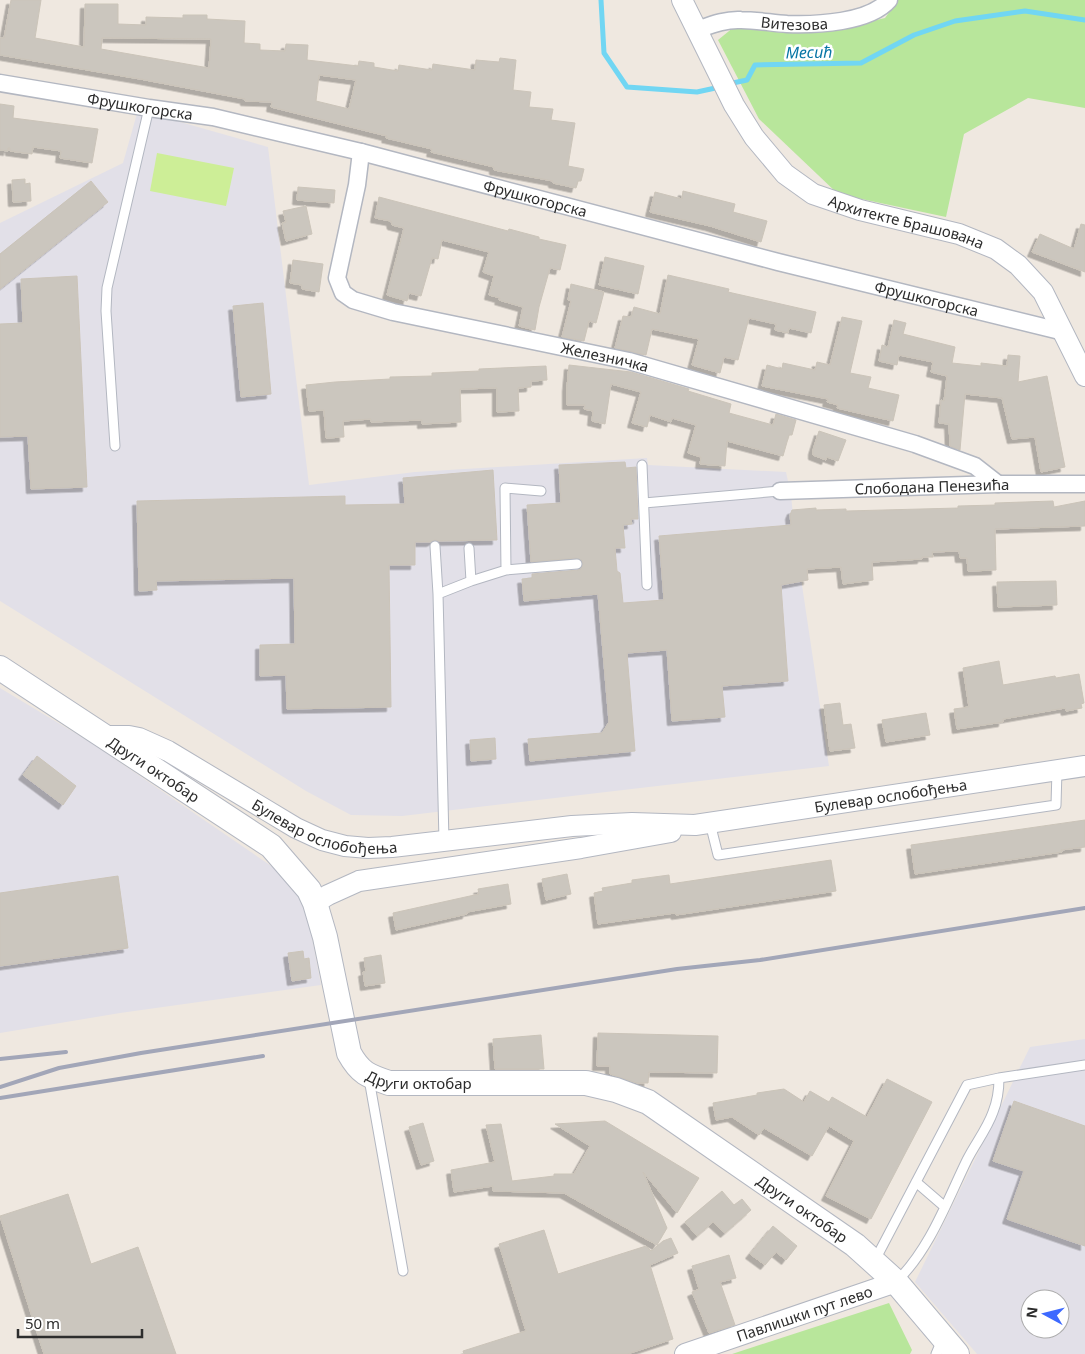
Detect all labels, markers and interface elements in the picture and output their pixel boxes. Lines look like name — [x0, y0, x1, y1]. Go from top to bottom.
street label: Витезова — [760, 11, 829, 34]
water label: Месић — [785, 41, 833, 63]
street label: Фрушкогорска — [86, 88, 194, 124]
street label: Фрушкогорска — [481, 175, 589, 221]
street label: Архитекте Брашована — [826, 190, 987, 253]
street label: Фрушкогорска — [872, 276, 981, 321]
street label: Железничка — [559, 337, 651, 376]
street label: Слободана Пенезића — [854, 474, 1009, 499]
street label: Други октобар — [104, 732, 204, 807]
street label: Булевар ослобођења — [813, 774, 968, 817]
street label: Булевар ослобођења — [249, 794, 398, 858]
street label: Други октобар — [363, 1065, 472, 1094]
street label: Други октобар — [753, 1170, 852, 1247]
street label: Павлишки пут лево — [734, 1281, 875, 1346]
north arrow — [1020, 1289, 1070, 1339]
scale bar — [18, 1306, 141, 1338]
text: N — [1021, 1306, 1042, 1319]
text: 50 m — [25, 1313, 60, 1333]

